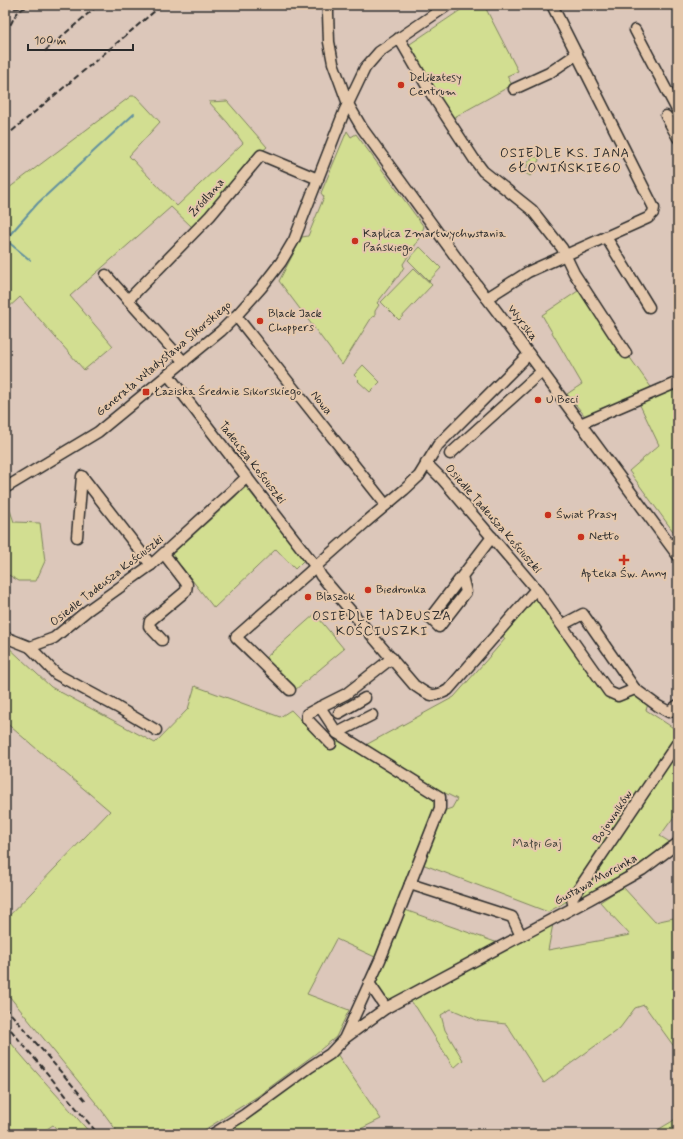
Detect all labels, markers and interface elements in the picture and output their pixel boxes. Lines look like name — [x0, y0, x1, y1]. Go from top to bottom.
scale bar — [28, 26, 133, 52]
text: 100 m — [34, 33, 66, 49]
place label: Delikatesy Centrum — [409, 70, 462, 100]
marker: Delikatesy Centrum — [396, 80, 406, 90]
district label: OSIEDLE KS. JANA GŁOWIŃSKIEGO — [500, 145, 630, 177]
street label: Źródlana — [186, 175, 228, 221]
place label: Kaplica Zmartwychwstania Pańskiego — [363, 226, 506, 256]
marker: Kaplica Zmartwychwstania Pańskiego — [350, 236, 360, 246]
street label: Generała Władysława Sikorskiego — [93, 298, 235, 420]
street label: Wyrska — [503, 302, 541, 344]
place label: Black Jack Choppers — [268, 306, 322, 336]
marker: Black Jack Choppers — [255, 316, 265, 326]
place label: Łaziska Średnie Sikorskiego — [154, 384, 301, 400]
marker: Łaziska Średnie Sikorskiego — [141, 387, 151, 397]
street label: Nowa — [307, 388, 336, 418]
place label: U Beci — [546, 392, 579, 408]
marker: U Beci — [533, 395, 543, 405]
street label: Tadeusza Kościuszki — [215, 419, 289, 508]
street label: Osiedle Tadeusza Kościuszki — [441, 461, 545, 577]
place label: Świat Prasy — [556, 507, 617, 523]
marker: Świat Prasy — [543, 510, 553, 520]
place label: Netto — [589, 529, 619, 545]
street label: Osiedle Tadeusza Kościuszki — [47, 531, 167, 630]
marker: Netto — [576, 532, 586, 542]
marker: Apteka Św. Anny — [619, 555, 629, 565]
place label: Apteka Św. Anny — [581, 566, 667, 582]
place label: Biedronka — [376, 582, 426, 598]
marker: Biedronka — [363, 585, 373, 595]
place label: Blaszok — [316, 589, 355, 605]
marker: Blaszok — [303, 592, 313, 602]
district label: OSIEDLE TADEUSZA KOŚCIUSZKI — [312, 608, 452, 640]
street label: Bojowników — [589, 787, 637, 847]
park label: Małpi Gaj — [513, 836, 561, 852]
street label: Gustawa Morcinka — [552, 851, 640, 909]

